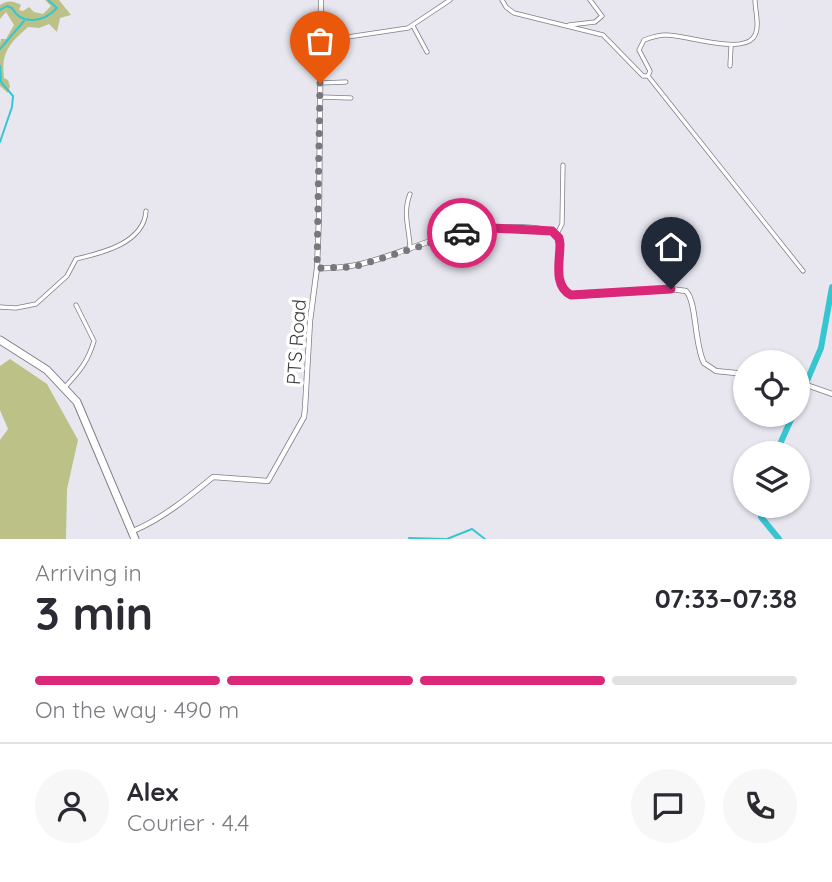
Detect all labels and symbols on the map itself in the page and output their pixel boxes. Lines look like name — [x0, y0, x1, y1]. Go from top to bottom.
pin — [290, 11, 350, 83]
courier — [427, 198, 497, 268]
pin — [641, 217, 701, 289]
street label: PTS Road — [281, 298, 311, 386]

